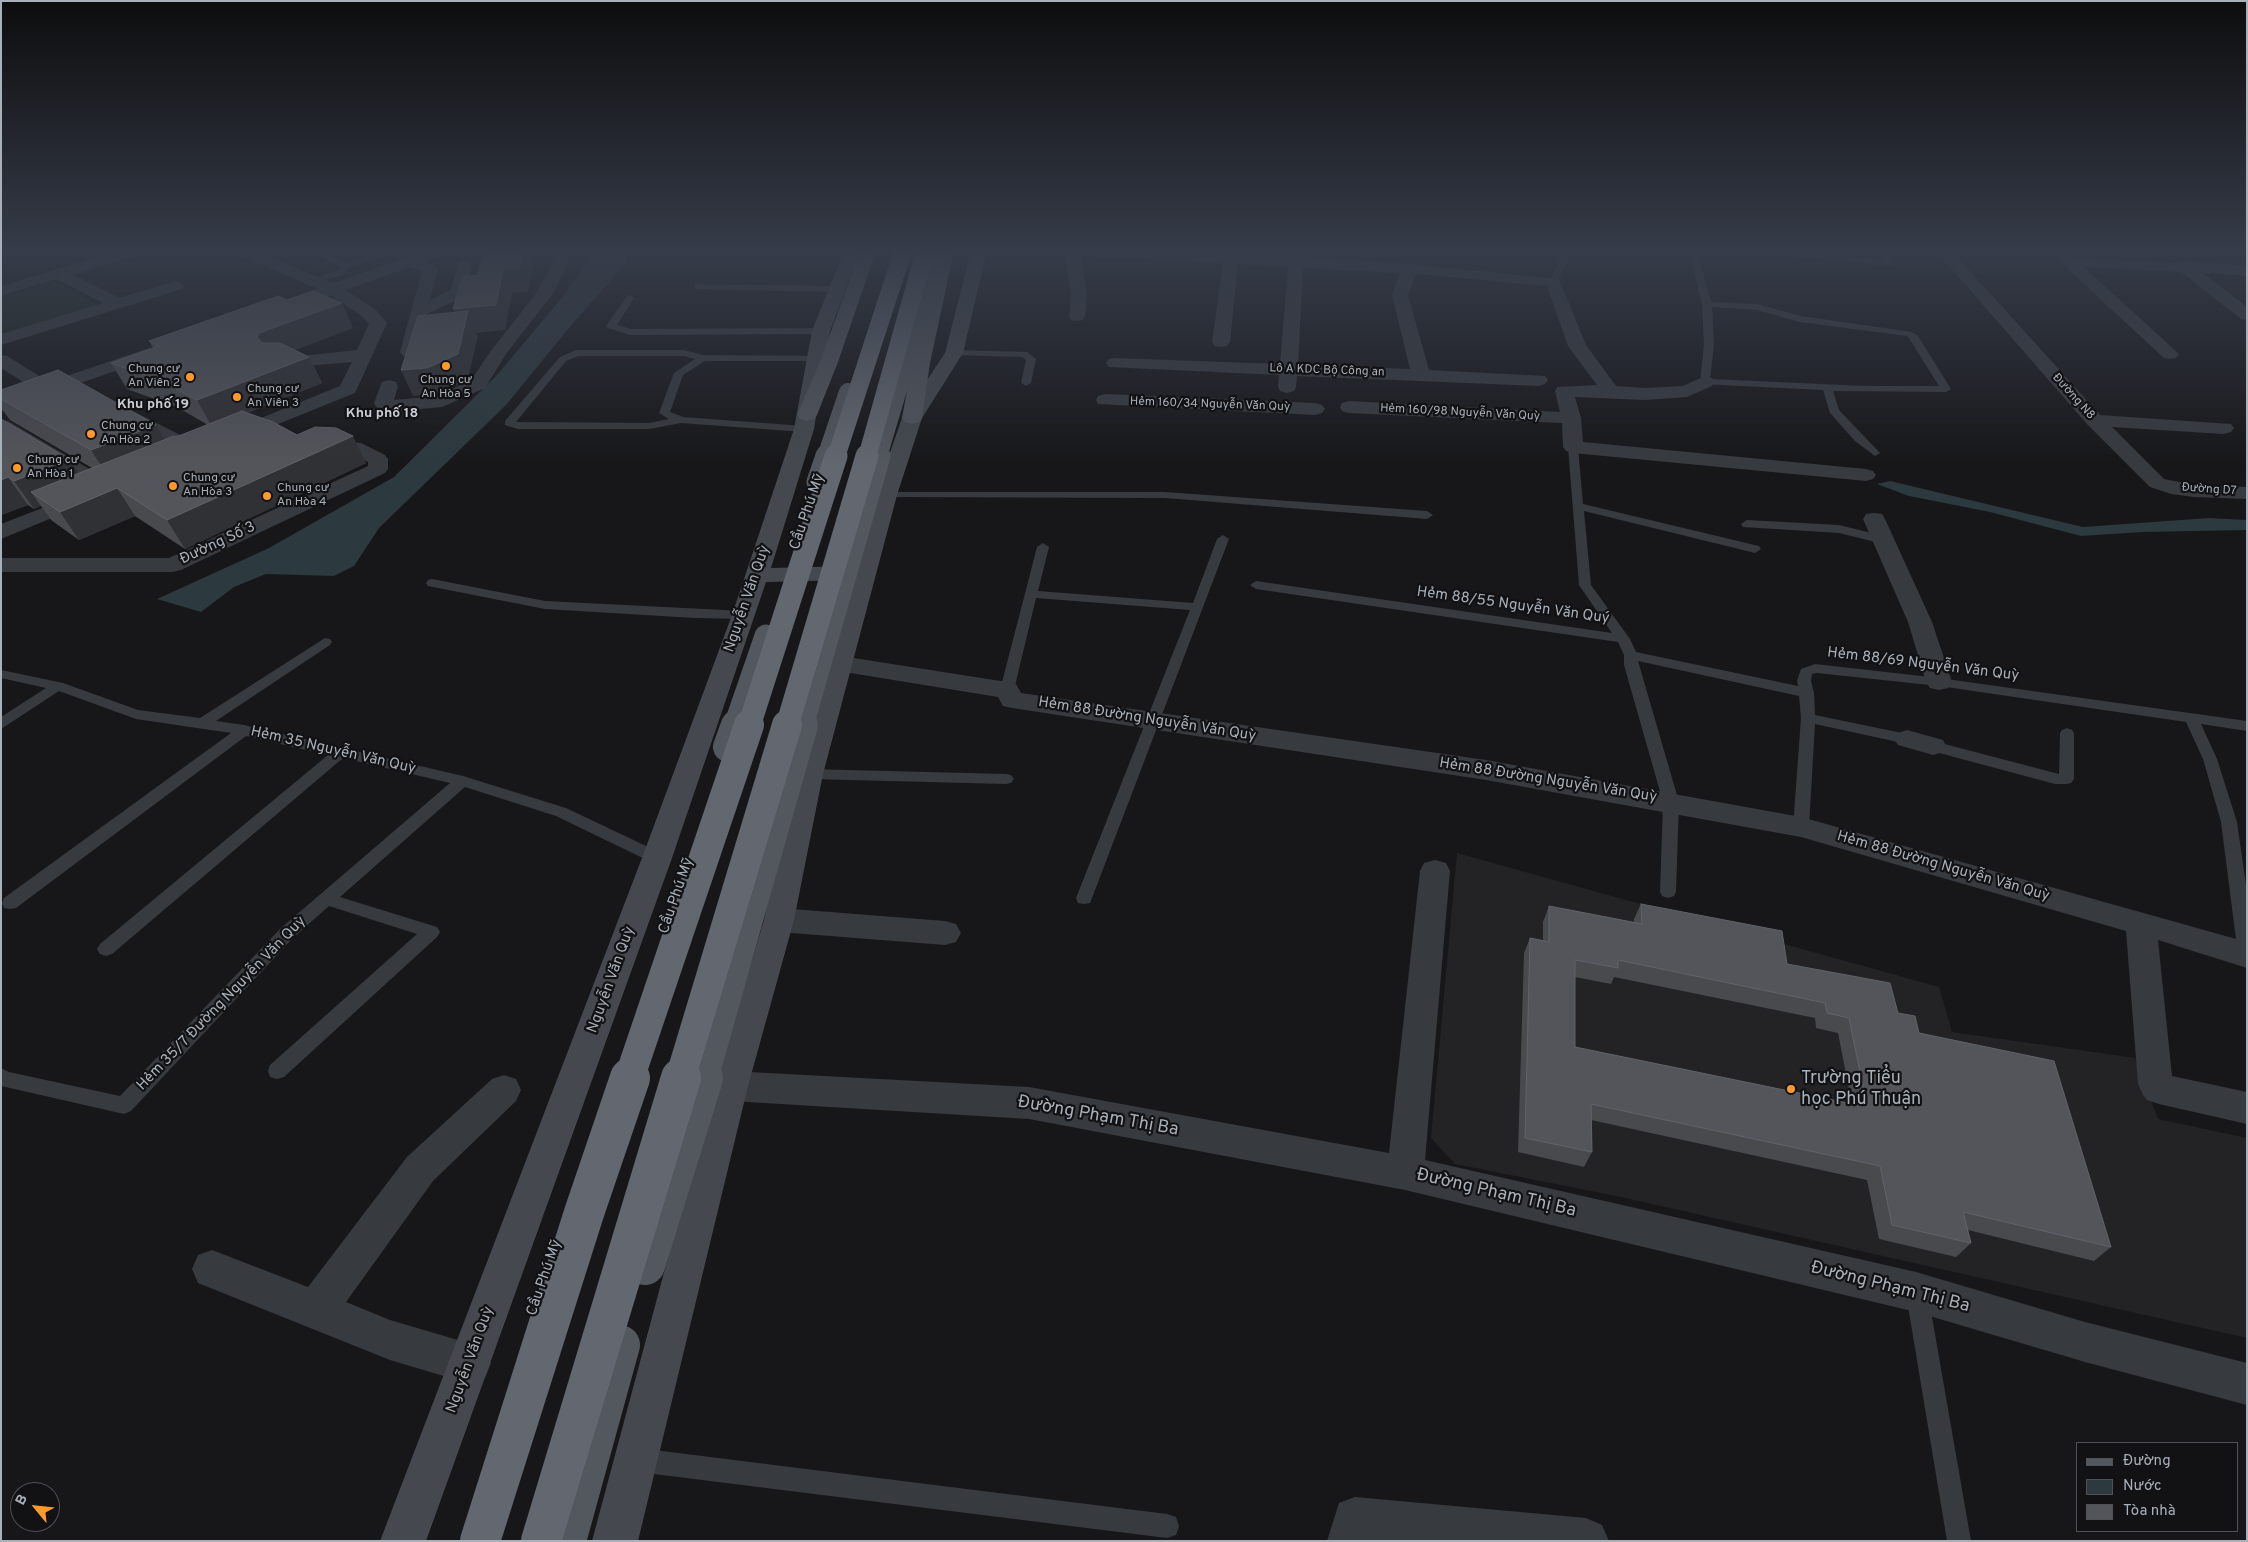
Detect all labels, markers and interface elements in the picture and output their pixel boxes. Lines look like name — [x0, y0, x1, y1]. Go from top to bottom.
marker: Chung cư An Hòa 5 — [440, 360, 452, 372]
street label: Lô A KDC Bộ Công an — [1269, 362, 1385, 380]
place label: Chung cư An Viên 2 — [128, 363, 180, 391]
marker: Chung cư An Viên 2 — [184, 371, 196, 383]
street label: Đường N8 — [2049, 371, 2097, 423]
place label: Chung cư An Hòa 5 — [420, 374, 472, 402]
place label: Chung cư An Viên 3 — [247, 383, 299, 411]
marker: Chung cư An Viên 3 — [231, 391, 243, 403]
street label: Hẻm 160/34 Nguyễn Văn Quỳ — [1130, 395, 1290, 415]
district label: Khu phố 19 — [117, 397, 189, 413]
street label: Hẻm 160/98 Nguyễn Văn Quỳ — [1380, 402, 1540, 424]
district label: Khu phố 18 — [346, 406, 418, 422]
place label: Chung cư An Hòa 2 — [101, 420, 153, 448]
marker: Chung cư An Hòa 2 — [85, 428, 97, 440]
place label: Chung cư An Hòa 1 — [27, 454, 79, 482]
marker: Chung cư An Hòa 1 — [11, 462, 23, 474]
place label: Chung cư An Hòa 3 — [183, 472, 235, 500]
street label: Cầu Phú Mỹ — [787, 472, 829, 552]
marker: Chung cư An Hòa 3 — [167, 480, 179, 492]
street label: Đường D7 — [2181, 481, 2237, 499]
place label: Chung cư An Hòa 4 — [277, 482, 329, 510]
marker: Chung cư An Hòa 4 — [261, 490, 273, 502]
street label: Đường Số 3 — [177, 519, 259, 569]
street label: Nguyễn Văn Quỳ — [721, 543, 775, 655]
street label: Hẻm 88/55 Nguyễn Văn Quý — [1415, 584, 1611, 628]
street label: Hẻm 88/69 Nguyễn Văn Quỳ — [1826, 644, 2020, 686]
street label: Hẻm 88 Đường Nguyễn Văn Quỳ — [1037, 694, 1257, 746]
street label: Hẻm 35 Nguyễn Văn Quỳ — [249, 723, 417, 779]
street label: Hẻm 88 Đường Nguyễn Văn Quỳ — [1438, 755, 1658, 807]
street label: Hẻm 88 Đường Nguyễn Văn Quỳ — [1835, 828, 2051, 906]
street label: Cầu Phú Mỹ — [656, 856, 698, 936]
street label: Hẻm 35/7 Đường Nguyễn Văn Quỳ — [134, 913, 310, 1095]
street label: Nguyễn Văn Quỳ — [584, 924, 640, 1036]
place label: Trường Tiểu học Phú Thuận — [1801, 1068, 1921, 1110]
marker: Trường Tiểu học Phú Thuận — [1785, 1083, 1797, 1095]
street label: Đường Phạm Thị Ba — [1016, 1092, 1180, 1142]
street label: Đường Phạm Thị Ba — [1414, 1165, 1578, 1223]
street label: Cầu Phú Mỹ — [524, 1238, 566, 1318]
street label: Đường Phạm Thị Ba — [1808, 1258, 1972, 1318]
street label: Nguyễn Văn Quỳ — [443, 1304, 499, 1416]
legend — [2076, 1442, 2238, 1532]
text: Đường — [2123, 1452, 2171, 1471]
text: Nước — [2123, 1477, 2162, 1496]
north arrow — [10, 1482, 60, 1532]
text: B — [12, 1492, 32, 1508]
text: Tòa nhà — [2123, 1502, 2176, 1521]

